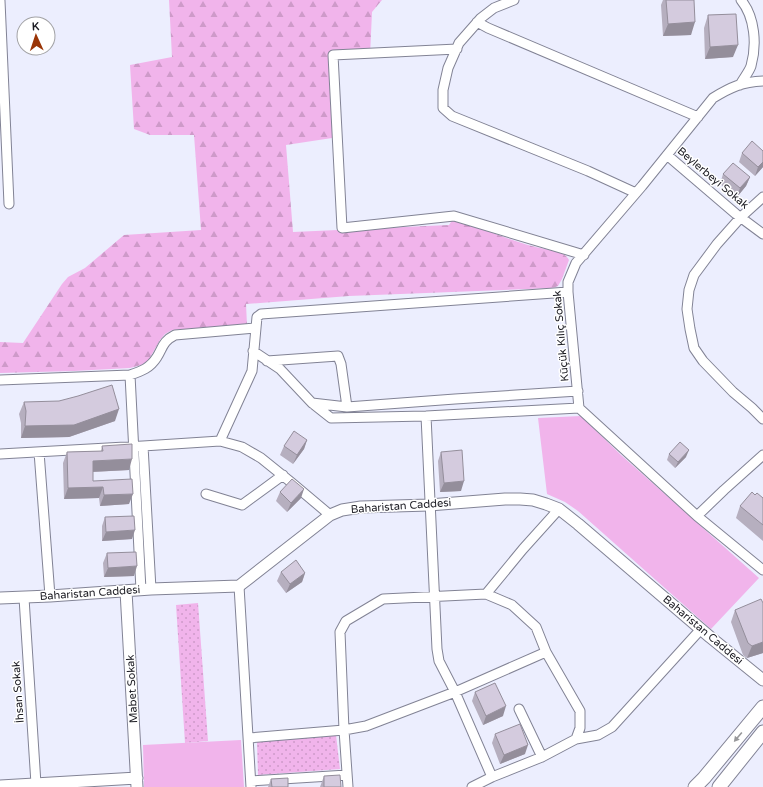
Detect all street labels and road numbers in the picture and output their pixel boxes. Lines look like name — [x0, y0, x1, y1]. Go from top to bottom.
street label: Beylerbeyi Sokak — [675, 144, 751, 212]
street label: Küçük Kılıç Sokak — [551, 290, 571, 382]
street label: Baharistan Caddesi — [350, 496, 452, 516]
street label: Baharistan Caddesi — [39, 583, 141, 603]
street label: Baharistan Caddesi — [660, 593, 746, 667]
street label: Mabet Sokak — [124, 654, 140, 724]
street label: İhsan Sokak — [9, 660, 27, 724]

